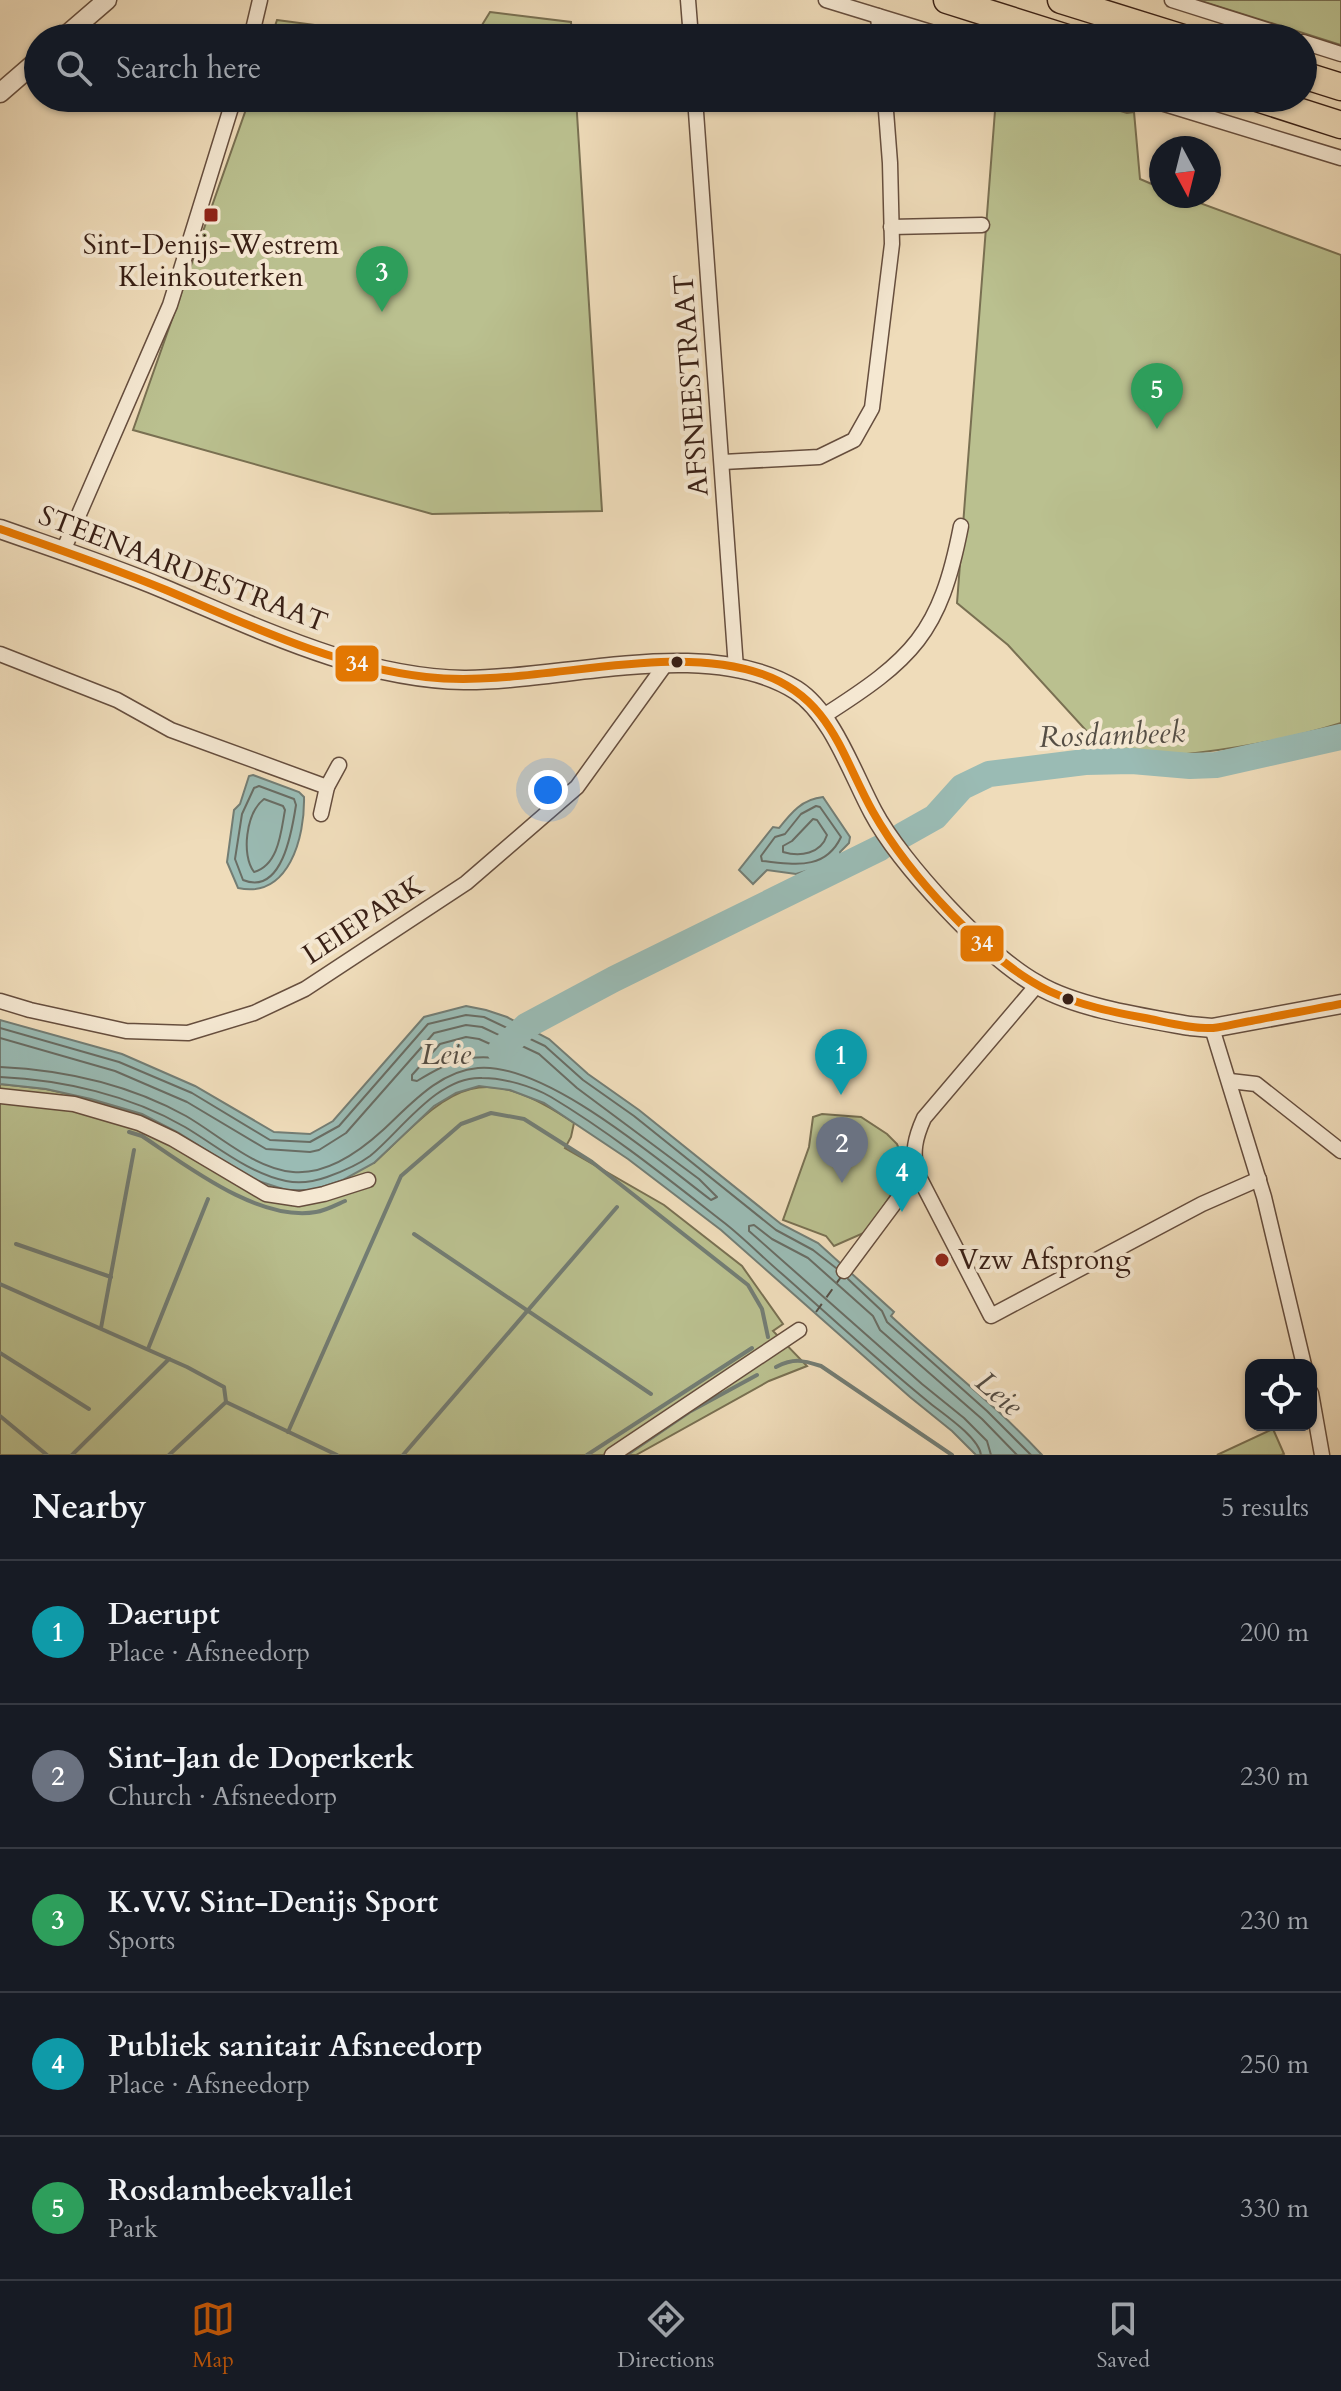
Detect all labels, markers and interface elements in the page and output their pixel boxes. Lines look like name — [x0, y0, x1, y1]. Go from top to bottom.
search box — [24, 24, 1317, 112]
icon: search — [52, 46, 96, 90]
text: Search here — [116, 48, 261, 89]
north arrow — [1149, 136, 1221, 208]
marker: Sint-Denijs-Westrem Kleinkouterken — [202, 206, 220, 224]
place label: Sint-Denijs-Westrem Kleinkouterken — [83, 226, 340, 296]
pin: 3 — [356, 246, 408, 312]
street label: AFSNEESTRAAT — [664, 273, 718, 497]
pin: 5 — [1131, 363, 1183, 429]
street label: STEENAARDESTRAAT — [33, 496, 333, 642]
line badge: 34 — [334, 644, 380, 683]
text: 34 — [346, 649, 368, 679]
unlabelled marker — [669, 654, 685, 670]
water label: Rosdambeek — [1038, 712, 1186, 758]
your location — [528, 770, 568, 810]
street label: LEIEPARK — [295, 866, 431, 973]
line badge: 34 — [959, 924, 1005, 963]
text: 34 — [971, 929, 993, 959]
unlabelled marker — [1060, 991, 1076, 1007]
pin: 1 — [815, 1029, 867, 1095]
water label: Leie — [421, 1034, 471, 1075]
pin: 2 — [816, 1117, 868, 1183]
pin: 4 — [876, 1146, 928, 1212]
place label: Vzw Afsprong — [958, 1241, 1131, 1279]
marker: Vzw Afsprong — [933, 1251, 951, 1269]
map controls — [1245, 1359, 1317, 1431]
button: locate — [1245, 1359, 1317, 1431]
water label: Leie — [967, 1362, 1032, 1426]
text: Nearby — [32, 1484, 147, 1530]
text: 5 results — [1221, 1490, 1309, 1525]
text: Daerupt — [108, 1594, 220, 1635]
text: 1 — [51, 1615, 65, 1650]
text: 200 m — [1240, 1615, 1309, 1650]
text: Place · Afsneedorp — [108, 1635, 310, 1670]
text: Sint-Jan de Doperkerk — [108, 1738, 414, 1779]
text: 2 — [51, 1759, 65, 1794]
text: 230 m — [1240, 1759, 1309, 1794]
text: Church · Afsneedorp — [108, 1779, 337, 1814]
text: K.V.V. Sint-Denijs Sport — [108, 1882, 438, 1923]
text: 3 — [51, 1903, 65, 1938]
text: 230 m — [1240, 1903, 1309, 1938]
text: Sports — [108, 1923, 175, 1958]
text: Publiek sanitair Afsneedorp — [108, 2026, 483, 2067]
text: 4 — [51, 2047, 65, 2082]
text: 250 m — [1240, 2047, 1309, 2082]
text: Place · Afsneedorp — [108, 2067, 310, 2102]
text: Rosdambeekvallei — [108, 2170, 353, 2211]
text: 5 — [51, 2191, 65, 2226]
text: 330 m — [1240, 2191, 1309, 2226]
text: Park — [108, 2211, 158, 2246]
tab: Map — [191, 2297, 235, 2375]
tab: Directions — [617, 2297, 714, 2375]
tab: Saved — [1097, 2297, 1150, 2375]

